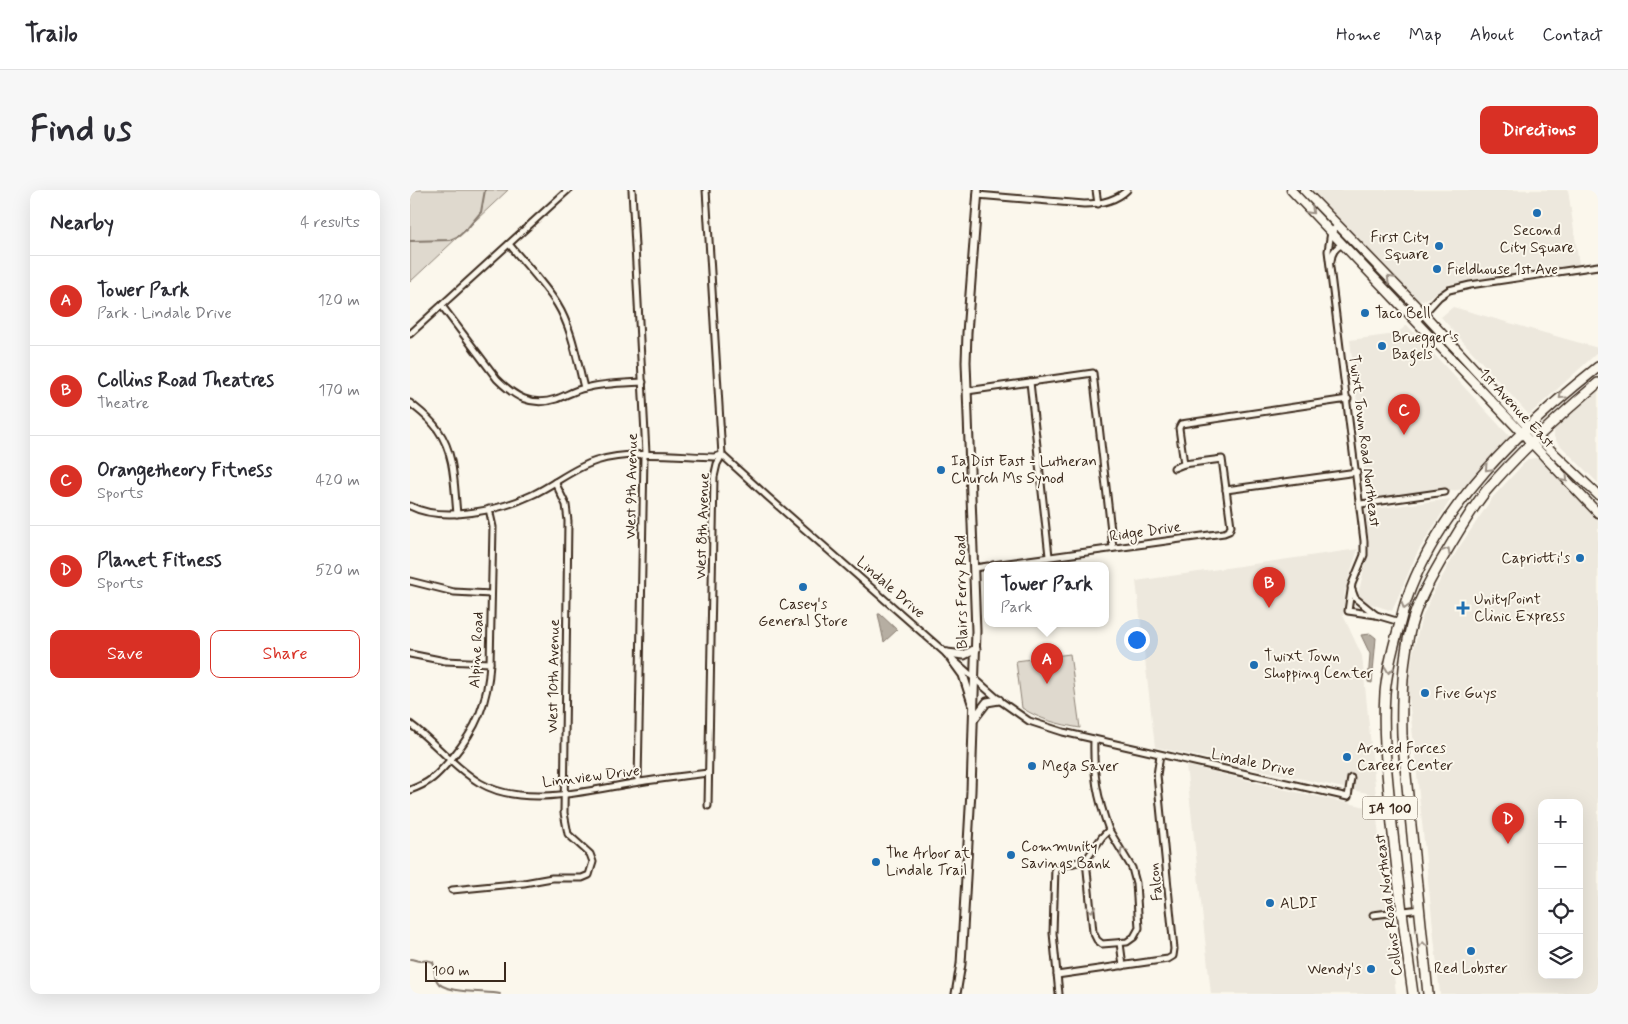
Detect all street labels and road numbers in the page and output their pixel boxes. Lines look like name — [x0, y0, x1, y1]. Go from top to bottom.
street label: Twixt Town Road Northeast — [1344, 354, 1385, 529]
street label: 1st Avenue East — [1474, 364, 1559, 453]
street label: West 9th Avenue — [621, 433, 643, 539]
street label: West 8th Avenue — [691, 472, 715, 580]
street label: Ridge Drive — [1108, 517, 1182, 548]
street label: Blairs Ferry Road — [951, 535, 973, 649]
street label: Lindale Drive — [852, 552, 929, 623]
street label: Alpine Road — [465, 611, 489, 689]
street label: West 10th Avenue — [543, 619, 565, 733]
street label: Lindale Drive — [1209, 744, 1297, 782]
street label: Linnview Drive — [541, 761, 641, 793]
road number: IA 100 — [1362, 796, 1418, 820]
street label: Collins Road Northeast — [1370, 832, 1408, 977]
street label: Falcon — [1144, 862, 1168, 902]

